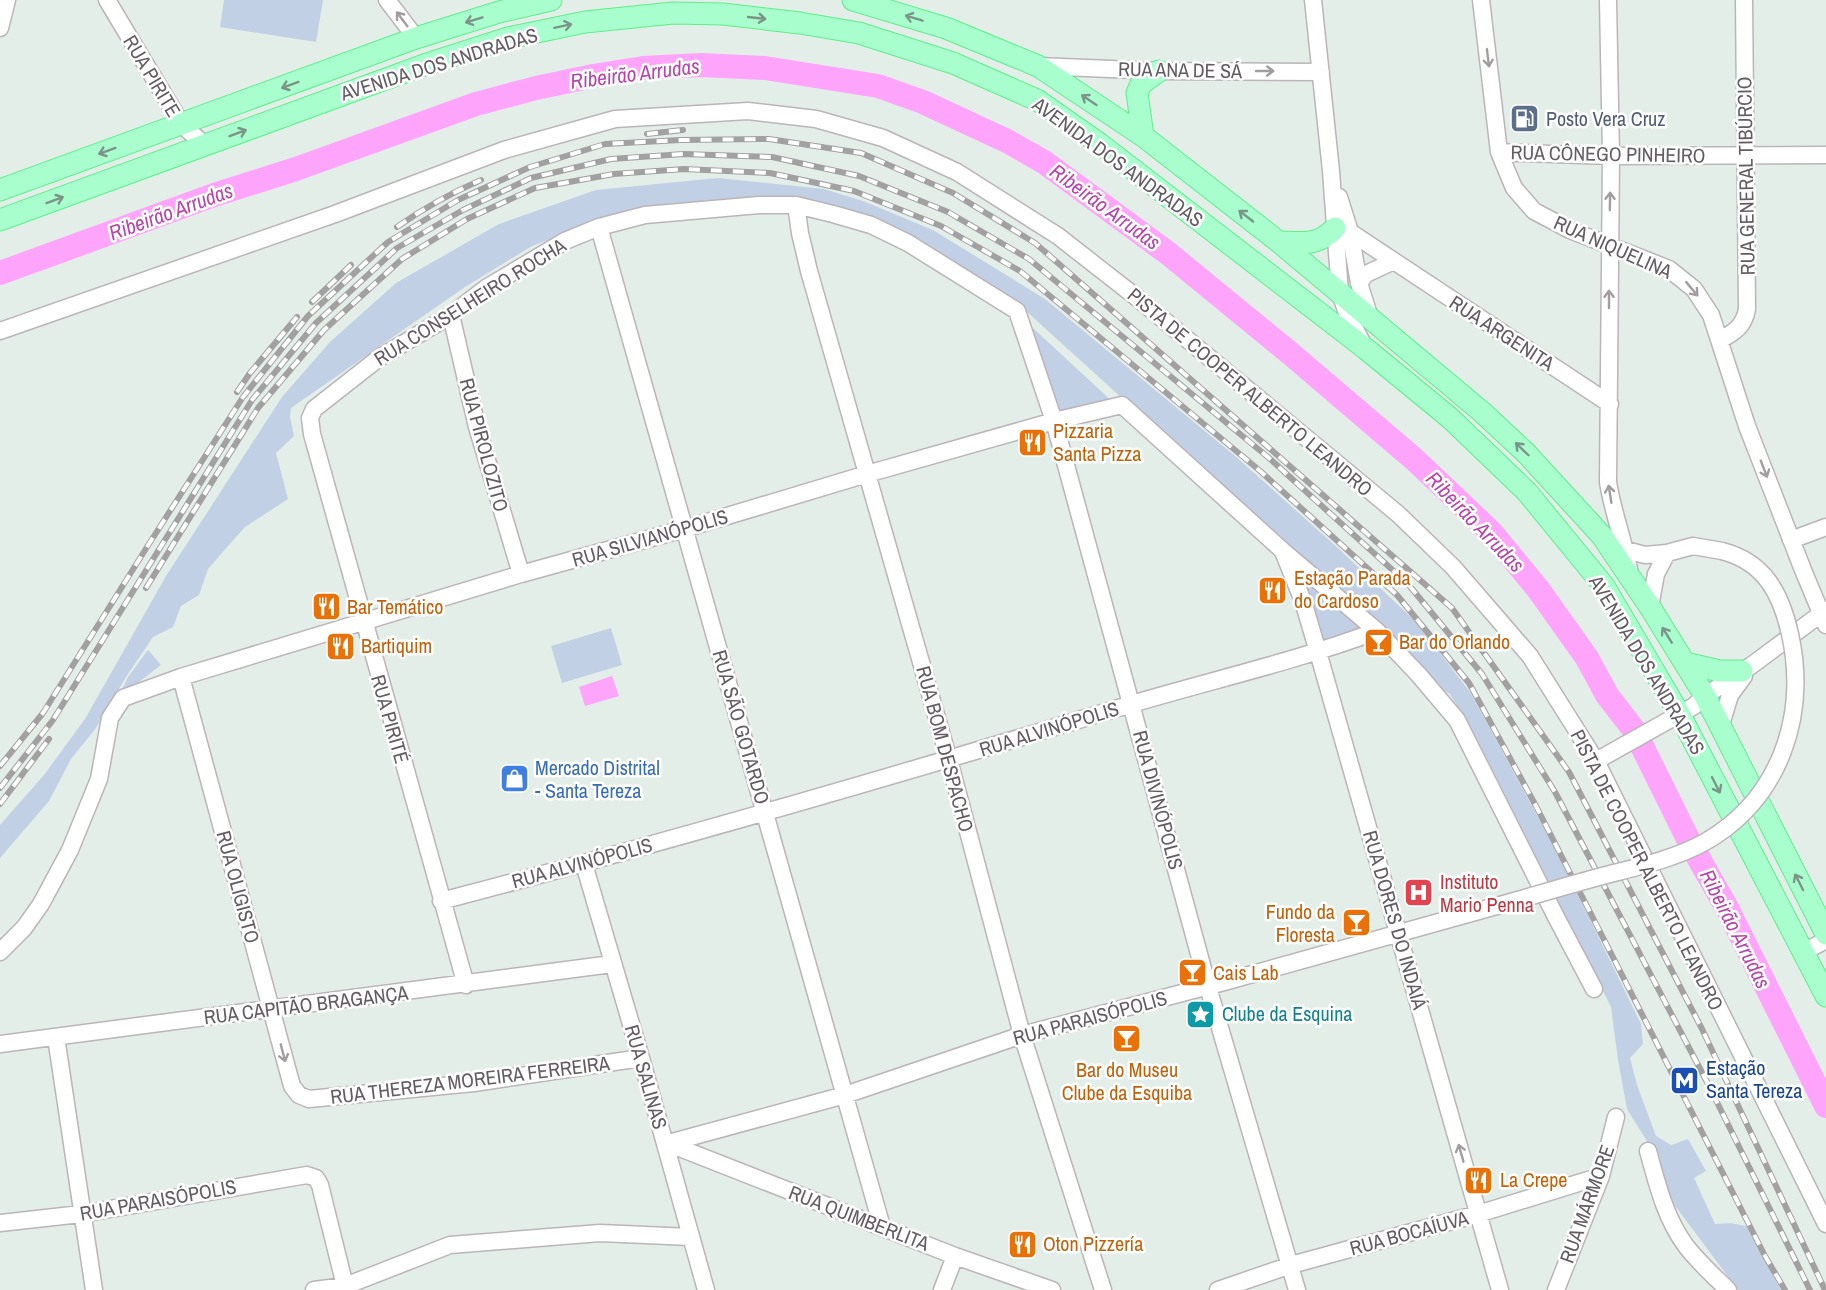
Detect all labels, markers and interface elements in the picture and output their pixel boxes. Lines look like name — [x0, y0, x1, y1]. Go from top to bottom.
one-way arrow — [395, 11, 408, 27]
one-way arrow — [905, 12, 924, 23]
one-way arrow — [746, 13, 766, 24]
one-way arrow — [465, 15, 484, 26]
one-way arrow — [553, 20, 572, 32]
street label: AVENIDA DOS ANDRADAS — [336, 21, 541, 107]
street label: RUA PIRITE — [117, 30, 187, 122]
one-way arrow — [1482, 48, 1493, 68]
water label: Ribeirão Arrudas — [569, 51, 702, 96]
street label: RUA ANA DE SÁ — [1118, 55, 1242, 84]
one-way arrow — [1254, 65, 1274, 77]
street label: RUA GENERAL TIBÚRCIO — [1730, 76, 1761, 276]
one-way arrow — [282, 81, 300, 92]
street label: AVENIDA DOS ANDRADAS — [1027, 90, 1209, 233]
one-way arrow — [1082, 94, 1098, 106]
fuel station icon: Posto Vera Cruz — [1509, 103, 1541, 135]
place label: Posto Vera Cruz — [1546, 105, 1665, 132]
one-way arrow — [228, 126, 247, 137]
street label: RUA CÔNEGO PINHEIRO — [1510, 138, 1706, 169]
one-way arrow — [98, 147, 117, 158]
water label: Ribeirão Arrudas — [1044, 157, 1167, 257]
water label: Ribeirão Arrudas — [105, 176, 237, 247]
one-way arrow — [1605, 191, 1616, 211]
one-way arrow — [45, 193, 64, 204]
street label: RUA NIQUELINA — [1550, 208, 1677, 285]
one-way arrow — [1238, 210, 1254, 223]
street label: RUA CONSELHEIRO ROCHA — [369, 231, 571, 372]
street label: PISTA DE COOPER ALBERTO LEANDRO — [1122, 281, 1378, 502]
one-way arrow — [1685, 281, 1699, 296]
street label: RUA ARGENITA — [1445, 289, 1560, 377]
one-way arrow — [1603, 289, 1615, 309]
street label: RUA PIROLOZITO — [454, 375, 515, 515]
place label: Pizzaria Santa Pizza — [1053, 417, 1141, 467]
restaurant icon: Pizzaria Santa Pizza — [1016, 427, 1048, 459]
one-way arrow — [1515, 442, 1530, 457]
one-way arrow — [1759, 459, 1770, 477]
water label: Ribeirão Arrudas — [1420, 465, 1531, 579]
one-way arrow — [1604, 484, 1615, 504]
street label: RUA SILVIANÓPOLIS — [569, 502, 731, 573]
place label: Estação Parada do Cardoso — [1294, 564, 1411, 614]
street label: AVENIDA DOS ANDRADAS — [1583, 569, 1712, 760]
restaurant icon: Estação Parada do Cardoso — [1257, 574, 1289, 606]
restaurant icon: Bar Temático — [310, 591, 342, 623]
place label: Bar Temático — [347, 593, 443, 620]
bar icon: Bar do Orlando — [1362, 626, 1394, 658]
one-way arrow — [1661, 627, 1673, 644]
place label: Bar do Orlando — [1399, 628, 1510, 655]
restaurant icon: Bartiquim — [324, 630, 356, 662]
place label: Bartiquim — [361, 632, 432, 659]
street label: RUA SÃO GOTARDO — [707, 647, 776, 807]
street label: RUA BOM DESPACHO — [910, 663, 981, 835]
street label: RUA PIRITÉ — [365, 671, 416, 766]
street label: RUA ALVINÓPOLIS — [976, 694, 1122, 763]
street label: PISTA DE COOPER ALBERTO LEANDRO — [1565, 725, 1730, 1015]
street label: RUA DIVINÓPOLIS — [1127, 727, 1190, 873]
place label: Mercado Distrital - Santa Tereza — [535, 754, 660, 804]
shop icon: Mercado Distrital - Santa Tereza — [498, 763, 530, 795]
one-way arrow — [1711, 776, 1723, 794]
street label: RUA DORES DO INDAIÁ — [1357, 827, 1434, 1013]
street label: RUA OLIGISTO — [210, 828, 266, 946]
street label: RUA ALVINÓPOLIS — [509, 831, 655, 894]
water label: Ribeirão Arrudas — [1693, 864, 1778, 994]
place label: Instituto Mario Penna — [1440, 868, 1534, 918]
one-way arrow — [1793, 874, 1805, 891]
hospital icon: Instituto Mario Penna — [1403, 877, 1435, 909]
place label: Fundo da Floresta — [1266, 898, 1335, 948]
bar icon: Fundo da Floresta — [1340, 907, 1372, 939]
bar icon: Cais Lab — [1176, 957, 1208, 989]
place label: Cais Lab — [1213, 959, 1279, 986]
street label: RUA CAPITÃO BRAGANÇA — [202, 979, 410, 1030]
street label: RUA PARAISÓPOLIS — [1010, 984, 1170, 1051]
place icon: Clube da Esquina — [1185, 998, 1217, 1030]
place label: Clube da Esquina — [1222, 1000, 1352, 1027]
street label: RUA SALINAS — [619, 1021, 674, 1132]
bar icon: Bar do Museu Clube da Esquiba — [1111, 1023, 1143, 1055]
one-way arrow — [278, 1043, 290, 1062]
street label: RUA THEREZA MOREIRA FERREIRA — [329, 1049, 611, 1110]
place label: Estação Santa Tereza — [1706, 1054, 1802, 1104]
place label: Bar do Museu Clube da Esquiba — [1062, 1056, 1192, 1106]
metro station icon: Estação Santa Tereza — [1669, 1064, 1701, 1096]
street label: RUA MÁRMORE — [1553, 1141, 1620, 1267]
one-way arrow — [1455, 1144, 1466, 1163]
restaurant icon: La Crepe — [1463, 1164, 1495, 1196]
place label: La Crepe — [1500, 1166, 1567, 1193]
street label: RUA PARAISÓPOLIS — [78, 1172, 238, 1227]
street label: RUA QUIMBERLITA — [785, 1178, 933, 1257]
street label: RUA BOCAÍUVA — [1347, 1204, 1471, 1261]
restaurant icon: Oton Pizzería — [1006, 1228, 1038, 1260]
place label: Oton Pizzería — [1043, 1230, 1143, 1257]

